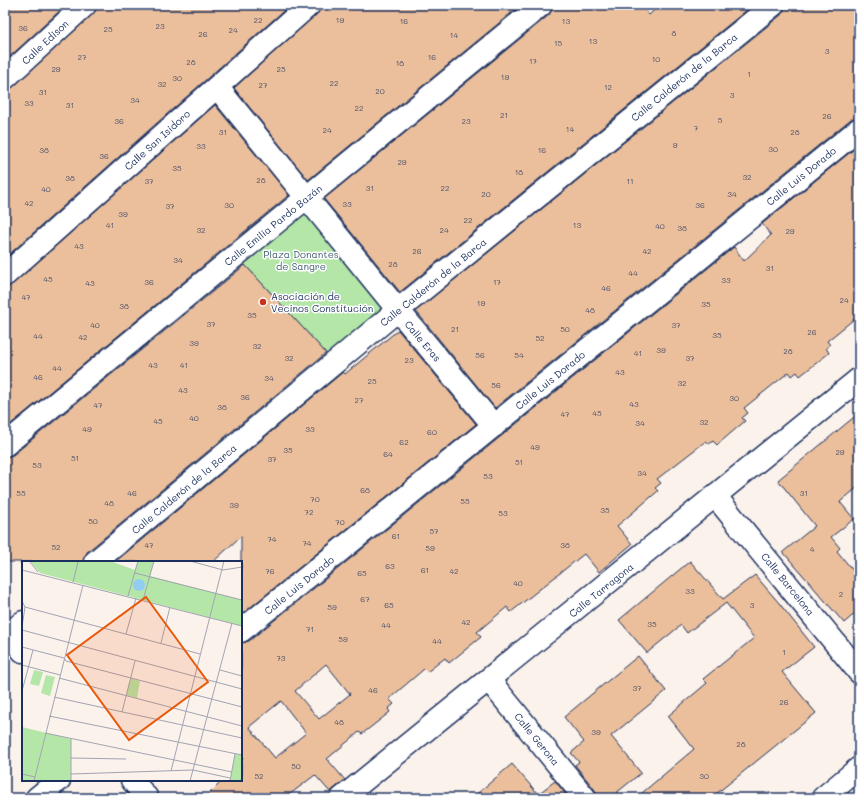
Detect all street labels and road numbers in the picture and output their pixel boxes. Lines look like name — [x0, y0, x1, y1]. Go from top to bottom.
street label: Calle Edison — [19, 17, 71, 67]
street label: Calle Calderón de la Barca — [628, 30, 740, 124]
street label: Calle San Isidoro — [121, 107, 193, 173]
street label: Calle Luis Dorado — [763, 143, 839, 208]
street label: Calle Emilia Pardo Bazán — [221, 181, 325, 269]
street label: Calle Calderón de la Barca — [377, 235, 489, 329]
street label: Calle Eras — [402, 317, 444, 365]
street label: Calle Luis Dorado — [512, 347, 588, 412]
street label: Calle Calderón de la Barca — [129, 441, 239, 537]
street label: Calle Barcelona — [758, 549, 818, 619]
street label: Calle Luis Dorado — [261, 552, 337, 617]
street label: Calle Tarragona — [566, 560, 636, 620]
street label: Calle Gerona — [511, 710, 563, 768]

